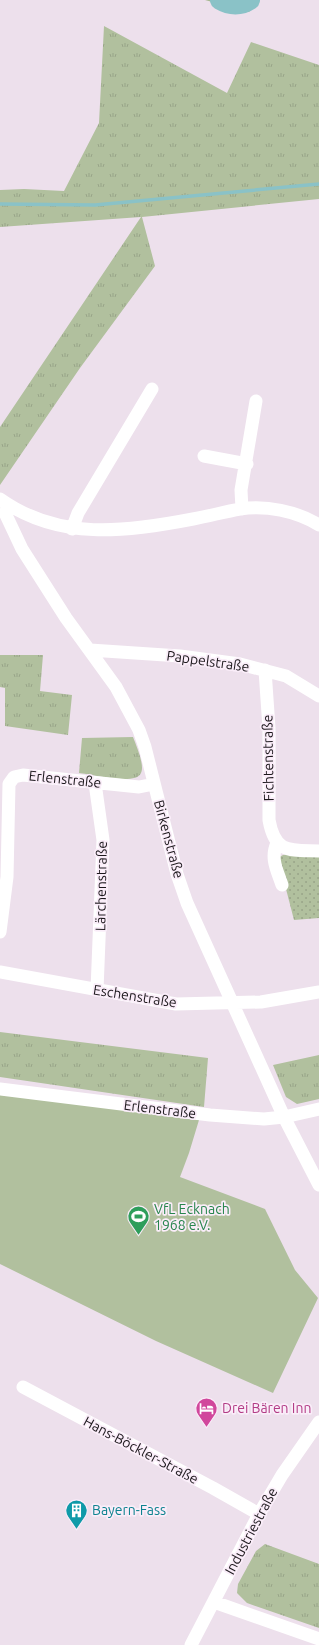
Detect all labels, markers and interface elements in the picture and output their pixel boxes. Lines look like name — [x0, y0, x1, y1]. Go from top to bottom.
street label: Pappelstraße — [166, 647, 250, 675]
street label: Fichtenstraße — [259, 715, 277, 801]
street label: Erlenstraße — [28, 767, 102, 791]
street label: Birkenstraße — [151, 798, 187, 880]
street label: Lärchenstraße — [92, 841, 110, 931]
street label: Eschenstraße — [92, 981, 178, 1011]
street label: Erlenstraße — [123, 1097, 197, 1121]
place label: VfL Ecknach 1968 e.V. — [154, 1201, 230, 1233]
sports icon: VfL Ecknach 1968 e.V. — [126, 1204, 152, 1237]
hotel icon: Drei Bären Inn — [193, 1395, 219, 1428]
place label: Drei Bären Inn — [222, 1400, 311, 1416]
street label: Hans-Böckler-Straße — [81, 1413, 201, 1487]
street label: Industriestraße — [221, 1485, 281, 1577]
building icon: Bayern-Fass — [64, 1497, 90, 1530]
place label: Bayern-Fass — [92, 1502, 166, 1518]

